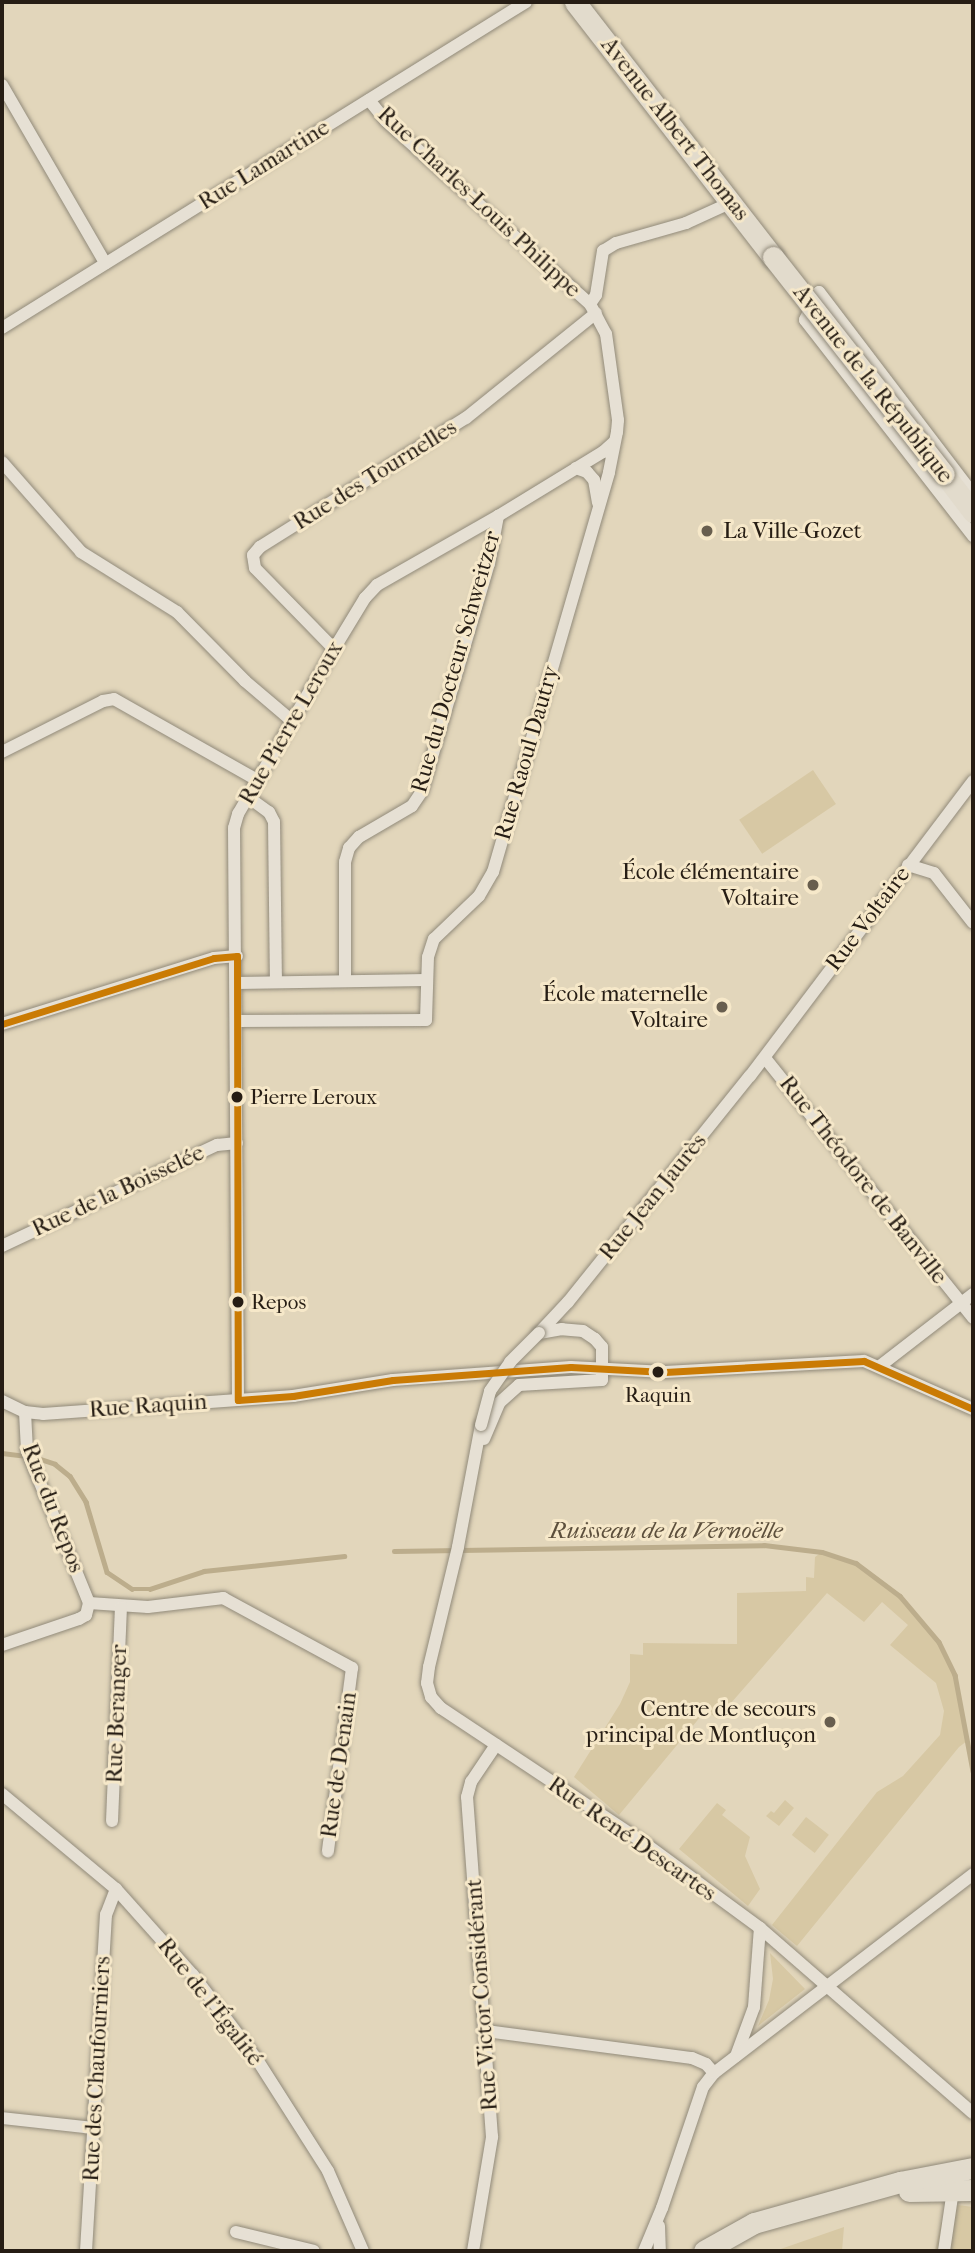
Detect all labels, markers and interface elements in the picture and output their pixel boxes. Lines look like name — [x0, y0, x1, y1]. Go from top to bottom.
street label: Avenue Albert Thomas — [595, 32, 755, 226]
street label: Rue Charles-Louis Philippe — [372, 101, 586, 303]
street label: Rue Lamartine — [193, 114, 335, 216]
street label: Avenue de la République — [787, 279, 959, 489]
street label: Rue des Tournelles — [288, 414, 462, 536]
place label: La Ville-Gozet — [723, 517, 862, 545]
marker: La Ville-Gozet — [697, 521, 717, 541]
street label: Rue du Docteur Schweitzer — [405, 528, 507, 796]
street label: Rue Pierre Leroux — [233, 636, 349, 810]
street label: Rue Raoul Dautry — [489, 663, 565, 843]
place label: École élémentaire Voltaire — [622, 858, 799, 912]
street label: Rue Voltaire — [820, 861, 916, 977]
marker: École élémentaire Voltaire — [805, 877, 821, 893]
place label: École maternelle Voltaire — [542, 980, 708, 1034]
marker: École maternelle Voltaire — [714, 999, 730, 1015]
street label: Rue Théodore de Banville — [773, 1070, 953, 1290]
place label: Pierre Leroux — [250, 1084, 377, 1110]
marker: Pierre Leroux — [230, 1090, 244, 1104]
street label: Rue Jean Jaurès — [593, 1128, 713, 1266]
street label: Rue de la Boisselée — [28, 1139, 208, 1243]
place label: Repos — [251, 1289, 306, 1315]
marker: Repos — [231, 1295, 245, 1309]
marker: Raquin — [651, 1365, 665, 1379]
place label: Raquin — [625, 1382, 691, 1408]
street label: Rue Raquin — [88, 1388, 208, 1424]
street label: Rue du Repos — [16, 1439, 90, 1577]
water label: Ruisseau de la Vernoëlle — [549, 1517, 783, 1545]
street label: Rue Beranger — [101, 1644, 133, 1784]
street label: Rue de Denain — [315, 1690, 363, 1840]
place label: Centre de secours principal de Montluçon — [586, 1695, 816, 1749]
marker: Centre de secours principal de Montluçon — [822, 1714, 838, 1730]
street label: Rue René Descartes — [543, 1771, 721, 1907]
street label: Rue Victor Considérant — [460, 1878, 504, 2112]
street label: Rue de l'Égalité — [151, 1932, 269, 2072]
street label: Rue des Chaufourniers — [77, 1955, 117, 2183]

